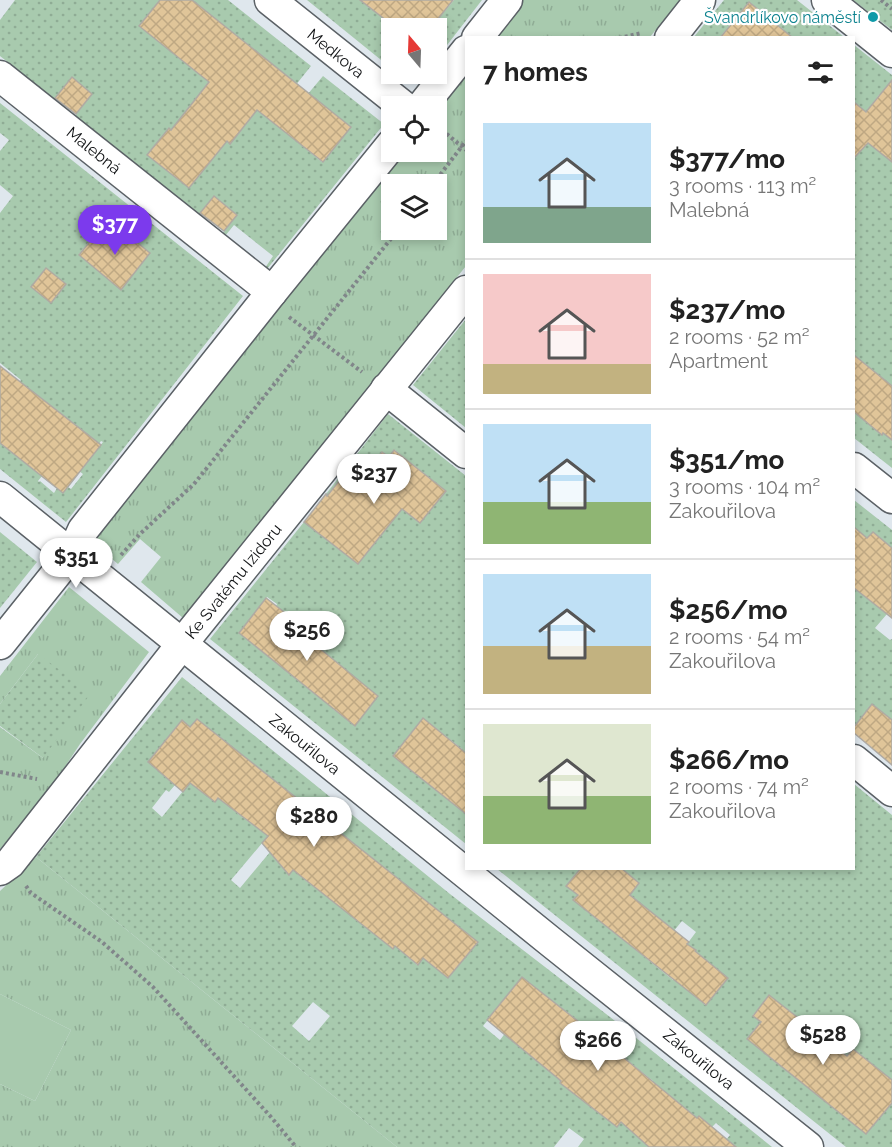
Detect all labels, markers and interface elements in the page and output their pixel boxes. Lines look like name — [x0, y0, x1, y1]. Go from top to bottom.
place label: Švandrlíkovo náměstí — [704, 7, 861, 27]
marker: Švandrlíkovo náměstí — [866, 10, 880, 24]
north arrow — [381, 18, 447, 84]
map controls — [381, 18, 447, 240]
street label: Medkova — [303, 25, 368, 82]
icon: filters — [804, 56, 837, 89]
text: 7 homes — [483, 57, 588, 87]
button: locate — [381, 96, 447, 162]
street label: Malebná — [63, 123, 125, 178]
text: $377/mo — [669, 144, 785, 174]
icon: home — [531, 147, 603, 219]
button: layers — [381, 174, 447, 240]
text: 3 rooms · 113 m² — [669, 174, 816, 198]
text: Malebná — [669, 198, 749, 222]
pin: $377 — [79, 205, 151, 256]
text: $377 — [92, 212, 138, 236]
text: $237/mo — [669, 295, 785, 325]
icon: home — [531, 298, 603, 370]
text: 2 rooms · 52 m² — [669, 325, 810, 349]
text: Apartment — [669, 349, 768, 373]
text: $351/mo — [669, 445, 784, 475]
icon: home — [531, 448, 603, 520]
pin: $237 — [338, 454, 410, 505]
text: $237 — [351, 461, 397, 485]
text: 3 rooms · 104 m² — [669, 475, 820, 499]
text: Zakouřilova — [669, 499, 776, 523]
street label: Ke Svatému Izidoru — [181, 520, 286, 643]
pin: $351 — [40, 538, 112, 589]
text: $351 — [54, 545, 98, 569]
text: $256/mo — [669, 595, 788, 625]
icon: home — [531, 598, 603, 670]
pin: $256 — [271, 611, 343, 662]
text: $256 — [283, 618, 331, 642]
text: 2 rooms · 54 m² — [669, 625, 810, 649]
text: Zakouřilova — [669, 649, 776, 673]
street label: Zakouřilova — [265, 710, 344, 779]
text: $266/mo — [669, 745, 789, 775]
icon: home — [531, 748, 603, 820]
text: 2 rooms · 74 m² — [669, 775, 809, 799]
pin: $280 — [278, 797, 350, 848]
text: Zakouřilova — [669, 799, 776, 823]
text: $280 — [290, 804, 338, 828]
pin: $528 — [787, 1015, 859, 1066]
pin: $266 — [562, 1021, 634, 1072]
text: $528 — [799, 1022, 847, 1046]
street label: Zakouřilova — [659, 1025, 738, 1094]
text: $266 — [574, 1028, 622, 1052]

